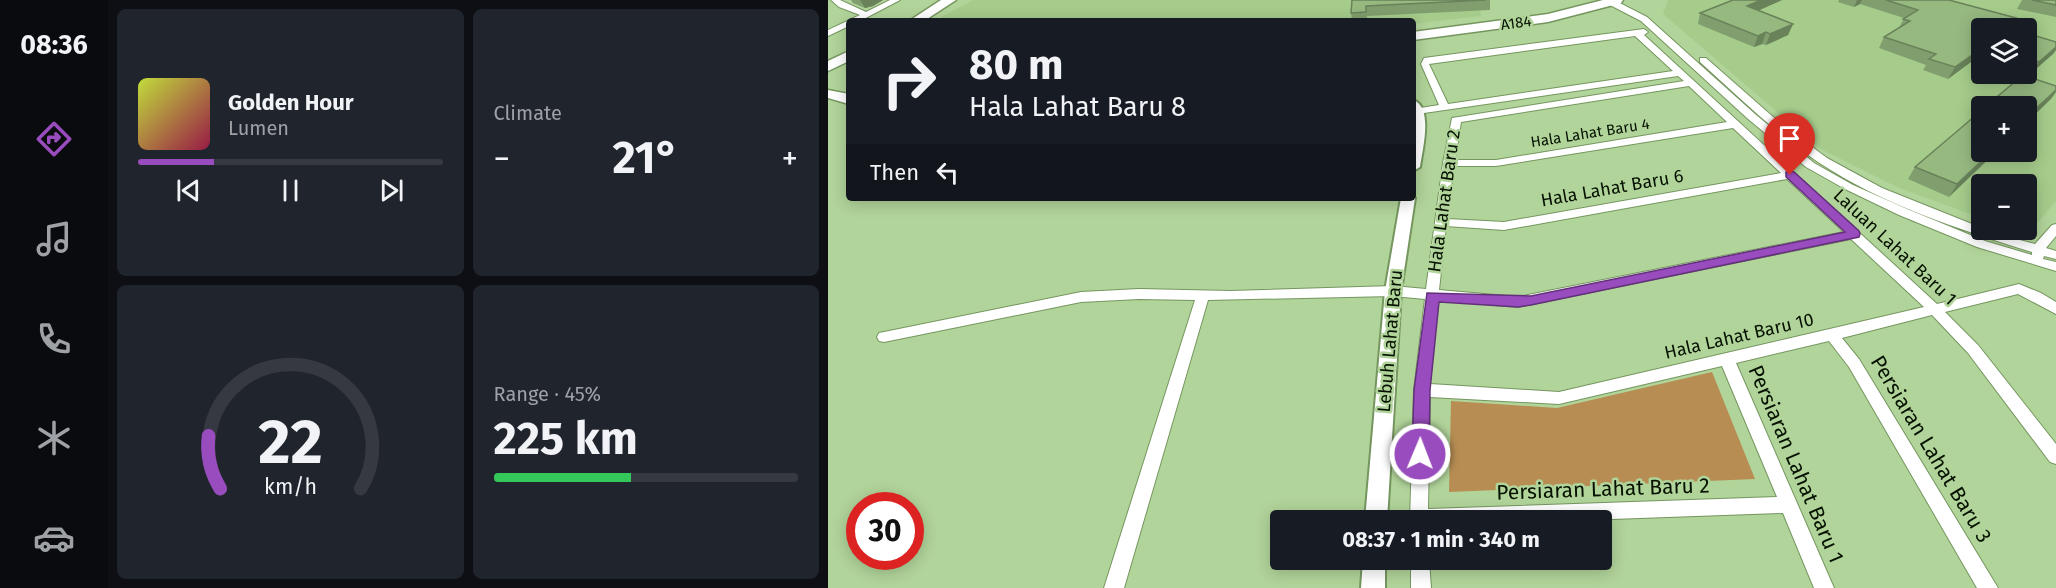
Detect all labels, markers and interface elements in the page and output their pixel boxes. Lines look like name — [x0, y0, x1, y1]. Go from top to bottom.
street label: A184 — [1500, 12, 1532, 34]
map controls — [1971, 18, 2037, 240]
button: layers — [1971, 18, 2037, 84]
text: 08:36 — [20, 29, 88, 61]
text: 80 m — [969, 40, 1063, 90]
icon: right — [870, 42, 948, 120]
text: Golden Hour — [228, 89, 354, 116]
text: Hala Lahat Baru 8 — [969, 91, 1186, 123]
button: + — [1971, 96, 2037, 162]
text: Climate — [494, 101, 562, 125]
pin — [1764, 113, 1815, 175]
street label: Hala Lahat Baru 4 — [1529, 115, 1651, 151]
text: Lumen — [228, 116, 289, 140]
icon: directions — [33, 118, 75, 160]
icon: arrive — [1773, 122, 1806, 155]
street label: Hala Lahat Baru 2 — [1423, 128, 1465, 274]
text: 21° — [612, 131, 679, 185]
text: − — [494, 139, 510, 179]
text: + — [782, 139, 798, 179]
icon: left — [931, 156, 964, 189]
text: Then — [870, 159, 919, 186]
street label: Hala Lahat Baru 6 — [1539, 165, 1685, 211]
icon: previous — [172, 174, 205, 207]
icon: pause — [274, 174, 307, 207]
icon: next — [375, 174, 408, 207]
button: − — [1971, 174, 2037, 240]
street label: Laluan Lahat Baru 1 — [1829, 184, 1961, 310]
icon: music — [33, 218, 75, 260]
street label: Lebuh Lahat Baru — [1373, 269, 1407, 413]
street label: Hala Lahat Baru 10 — [1662, 308, 1816, 364]
icon: phone — [33, 318, 75, 360]
street label: Persiaran Lahat Baru 3 — [1865, 351, 1997, 547]
street label: Persiaran Lahat Baru 1 — [1743, 361, 1849, 567]
text: Range · 45% — [494, 382, 601, 406]
text: 22 — [258, 405, 323, 480]
text: 225 km — [494, 412, 638, 466]
icon: climate — [33, 417, 75, 459]
position arrow — [1388, 422, 1452, 486]
street label: Persiaran Lahat Baru 2 — [1496, 472, 1710, 506]
text: km/h — [264, 474, 317, 500]
speed limit sign: 30 — [846, 492, 924, 570]
icon: car — [33, 517, 75, 559]
text: 08:37 · 1 min · 340 m — [1342, 526, 1540, 553]

